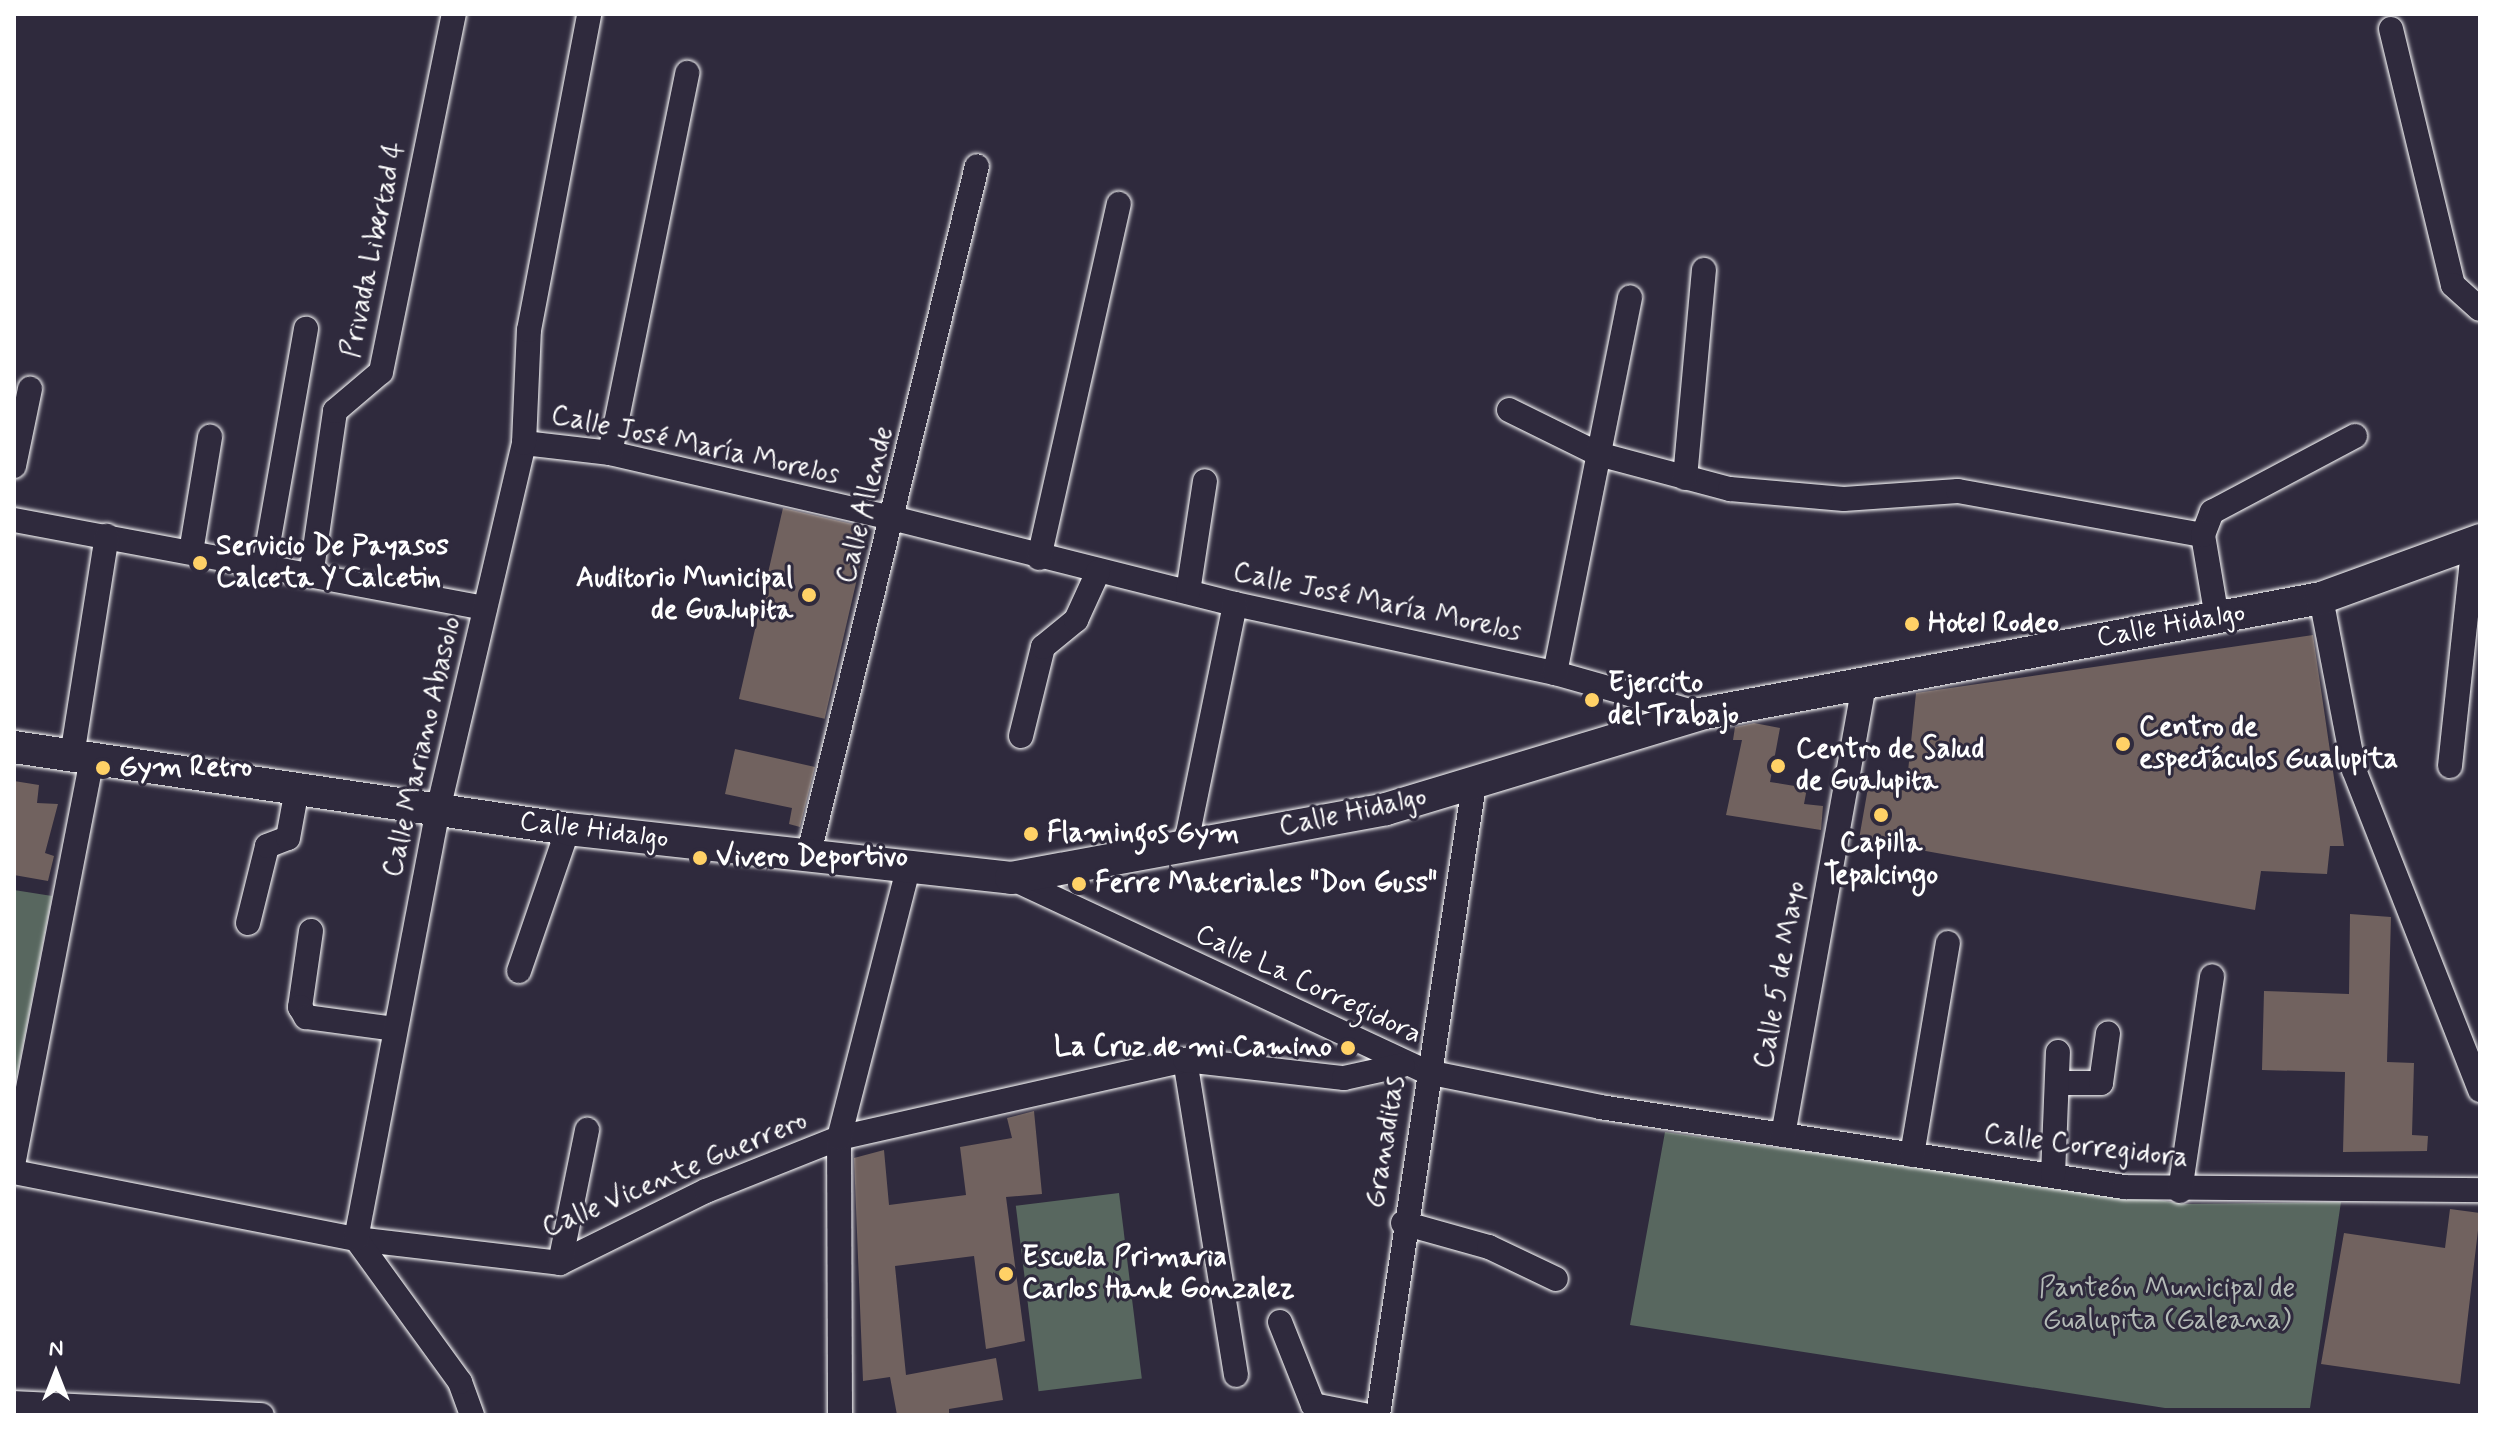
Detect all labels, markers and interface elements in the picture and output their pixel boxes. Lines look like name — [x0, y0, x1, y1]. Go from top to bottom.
street label: Privada Libertad 4 — [334, 138, 414, 362]
street label: Calle José María Morelos — [546, 399, 844, 493]
street label: Calle Allende — [830, 423, 902, 587]
place label: Servicio De Payasos Calceta Y Calcetin — [216, 530, 444, 596]
marker: Servicio De Payasos Calceta Y Calcetin — [191, 554, 209, 572]
street label: Calle José María Morelos — [1228, 556, 1526, 650]
place label: Auditorio Municipal de Gualupita — [576, 562, 793, 628]
marker: Auditorio Municipal de Gualupita — [800, 586, 818, 604]
street label: Calle Hidalgo — [2095, 597, 2247, 655]
place label: Hotel Rodeo — [1928, 607, 2058, 641]
street label: Calle Mariano Abasolo — [376, 612, 470, 882]
marker: Hotel Rodeo — [1903, 615, 1921, 633]
place label: Ejercito del Trabajo — [1608, 667, 1735, 733]
marker: Ejercito del Trabajo — [1583, 691, 1601, 709]
place label: Centro de espectáculos Gualupita — [2139, 711, 2399, 777]
place label: Centro de Salud de Gualupita — [1796, 733, 1984, 799]
marker: Centro de espectáculos Gualupita — [2114, 735, 2132, 753]
place label: Gym Retro — [119, 751, 252, 785]
marker: Centro de Salud de Gualupita — [1767, 755, 1789, 777]
marker: Gym Retro — [94, 759, 112, 777]
street label: Calle Hidalgo — [1277, 781, 1429, 845]
street label: Calle Hidalgo — [518, 805, 670, 857]
marker: Capilla Tepalcingo — [1872, 806, 1890, 824]
place label: Flamingos Gym — [1047, 817, 1239, 851]
marker: Flamingos Gym — [1022, 825, 1040, 843]
place label: Capilla Tepalcingo — [1824, 827, 1938, 893]
place label: Vivero Deportivo — [716, 841, 908, 875]
marker: Vivero Deportivo — [691, 849, 709, 867]
place label: Ferre Materiales "Don Guss" — [1095, 867, 1433, 901]
marker: Ferre Materiales "Don Guss" — [1070, 875, 1088, 893]
street label: Calle 5 de Mayo — [1748, 878, 1814, 1072]
street label: Calle La Corregidora — [1189, 918, 1427, 1052]
place label: La Cruz de mi Camino — [1057, 1031, 1332, 1065]
marker: La Cruz de mi Camino — [1339, 1039, 1357, 1057]
street label: Granaditas — [1359, 1073, 1413, 1211]
street label: Calle Vicente Guerrero — [541, 1105, 809, 1245]
street label: Calle Corregidora — [1981, 1118, 2191, 1176]
place label: Escuela Primaria Carlos Hank Gonzalez — [1022, 1241, 1284, 1307]
marker: Escuela Primaria Carlos Hank Gonzalez — [997, 1265, 1015, 1283]
park label: Panteón Municipal de Gualupita (Galeana) — [2042, 1272, 2292, 1338]
north arrow — [16, 1333, 96, 1413]
text: N — [49, 1335, 63, 1363]

